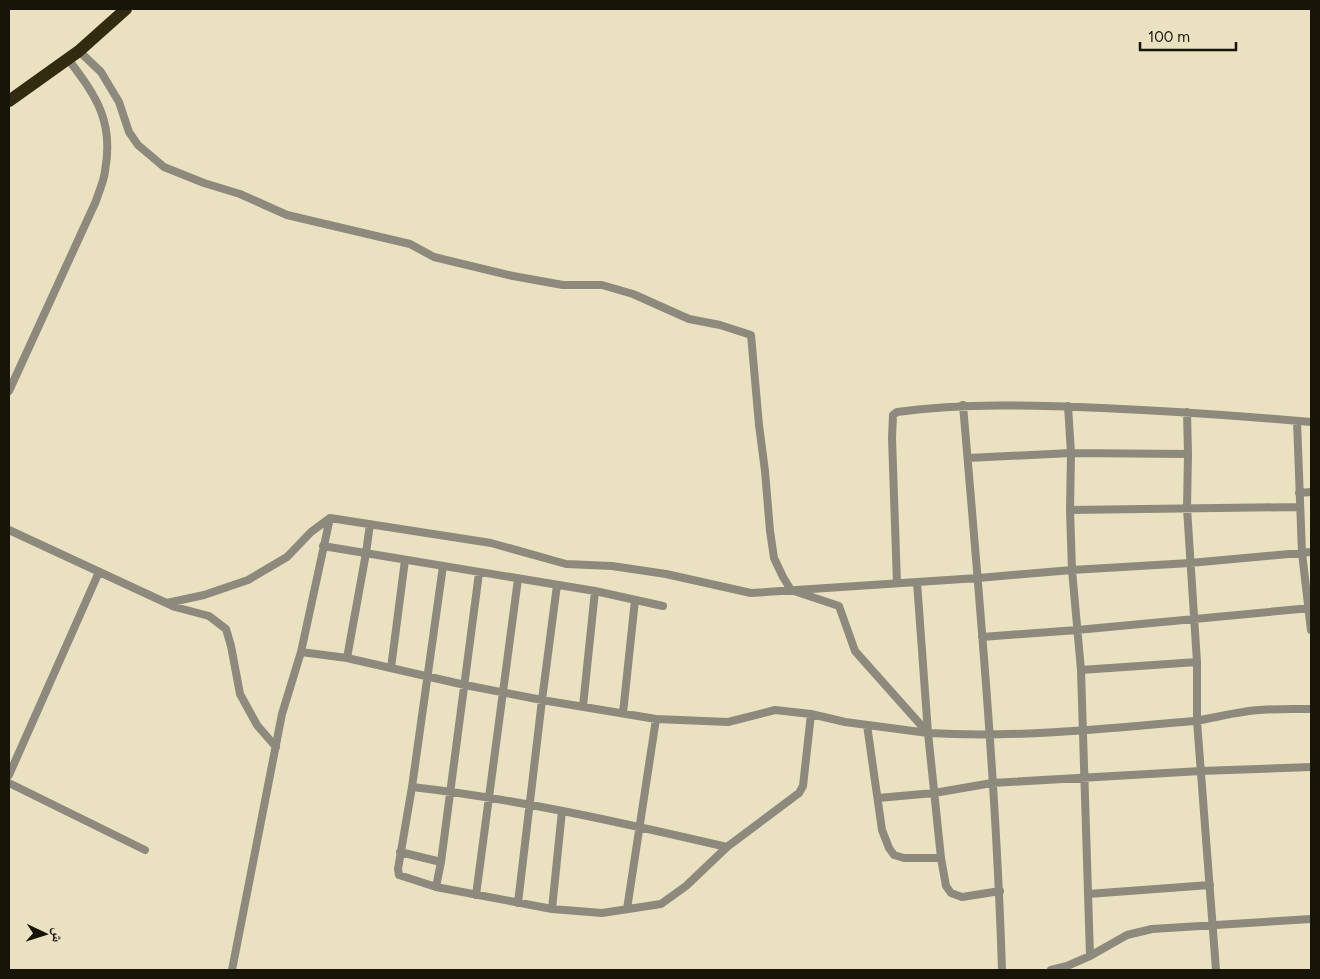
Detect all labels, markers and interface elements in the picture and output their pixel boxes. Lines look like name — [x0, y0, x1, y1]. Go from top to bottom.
scale bar — [1140, 20, 1236, 52]
text: 100 m — [1148, 28, 1190, 46]
north arrow — [20, 909, 70, 959]
text: ش — [48, 927, 66, 943]

